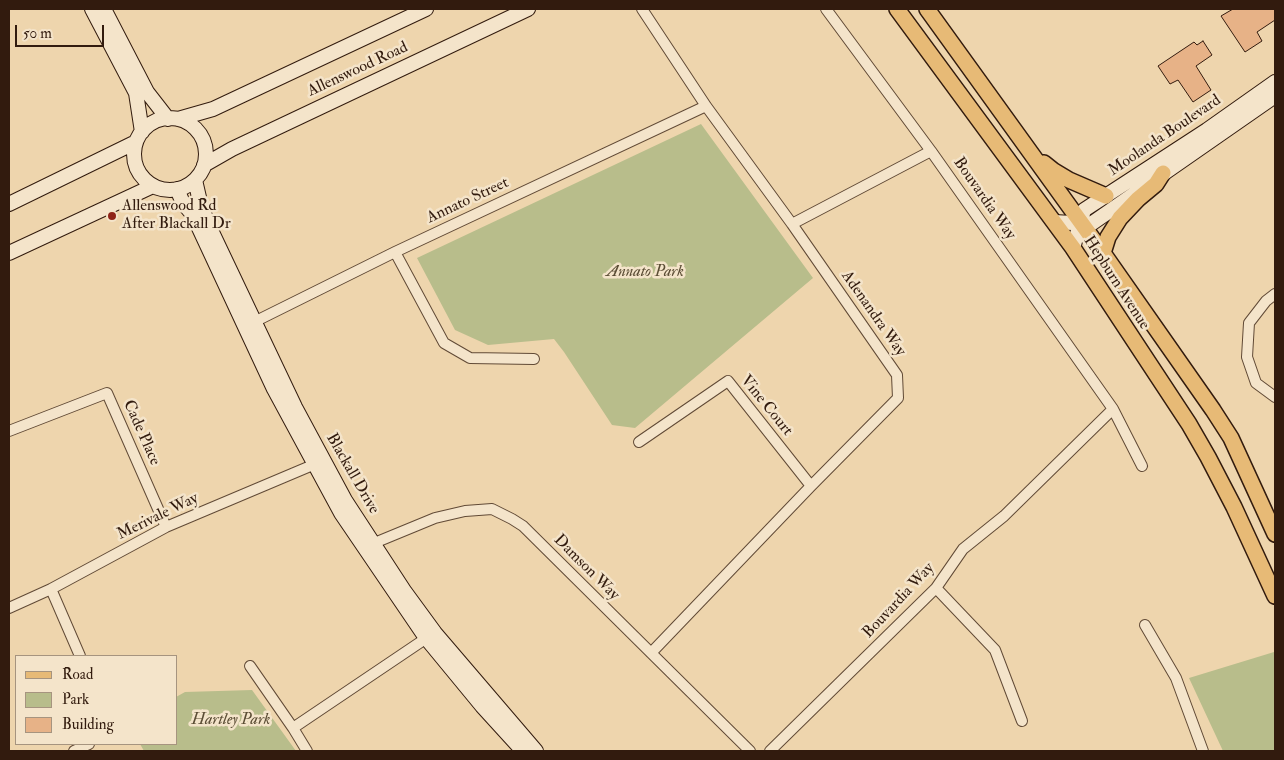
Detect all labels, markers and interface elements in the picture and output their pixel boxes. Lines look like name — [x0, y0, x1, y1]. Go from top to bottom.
scale bar — [18, 15, 106, 47]
text: 50 m — [23, 24, 52, 43]
street label: Allenswood Road — [305, 38, 411, 102]
street label: Moolanda Boulevard — [1105, 91, 1225, 181]
street label: Bouvardia Way — [949, 154, 1019, 244]
street label: Annato Street — [424, 174, 512, 228]
place label: Allenswood Rd After Blackall Dr — [122, 197, 231, 235]
marker: Allenswood Rd After Blackall Dr — [106, 210, 118, 222]
street label: Hepburn Avenue — [1079, 233, 1153, 333]
park label: Annato Park — [606, 263, 684, 283]
street label: Adenandra Way — [836, 268, 910, 360]
street label: Vine Court — [736, 372, 796, 440]
street label: Cade Place — [118, 397, 164, 469]
street label: Blackall Drive — [321, 430, 383, 518]
street label: Merivale Way — [114, 489, 202, 545]
street label: Damson Way — [549, 531, 623, 605]
street label: Bouvardia Way — [859, 559, 939, 643]
legend — [15, 655, 178, 745]
text: Road — [62, 665, 93, 684]
text: Park — [62, 690, 89, 709]
park label: Hartley Park — [192, 711, 270, 731]
text: Building — [62, 715, 114, 734]

